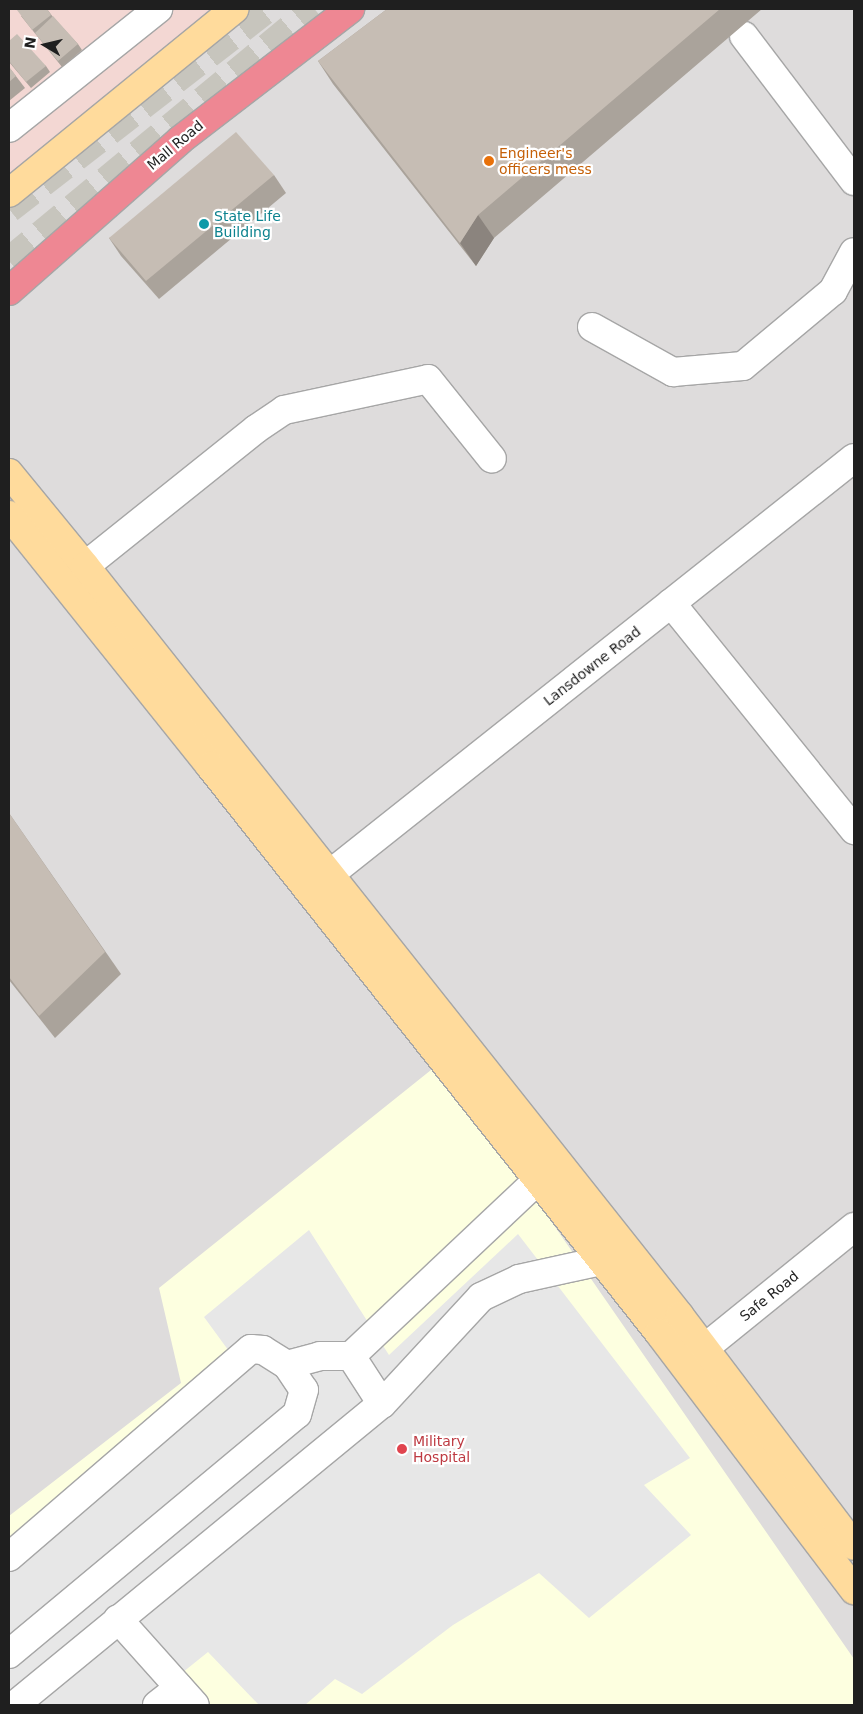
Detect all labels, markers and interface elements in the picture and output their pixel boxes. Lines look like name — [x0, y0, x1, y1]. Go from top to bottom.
north arrow — [20, 20, 70, 70]
text: N — [21, 36, 39, 50]
street label: Mall Road — [144, 117, 206, 173]
place label: Engineer's officers mess — [499, 145, 592, 178]
marker: Engineer's officers mess — [483, 155, 495, 167]
place label: State Life Building — [214, 208, 281, 240]
marker: State Life Building — [198, 218, 210, 230]
street label: Lansdowne Road — [540, 623, 644, 709]
street label: Safe Road — [736, 1267, 802, 1325]
place label: Military Hospital — [413, 1433, 470, 1465]
marker: Military Hospital — [395, 1442, 409, 1456]

